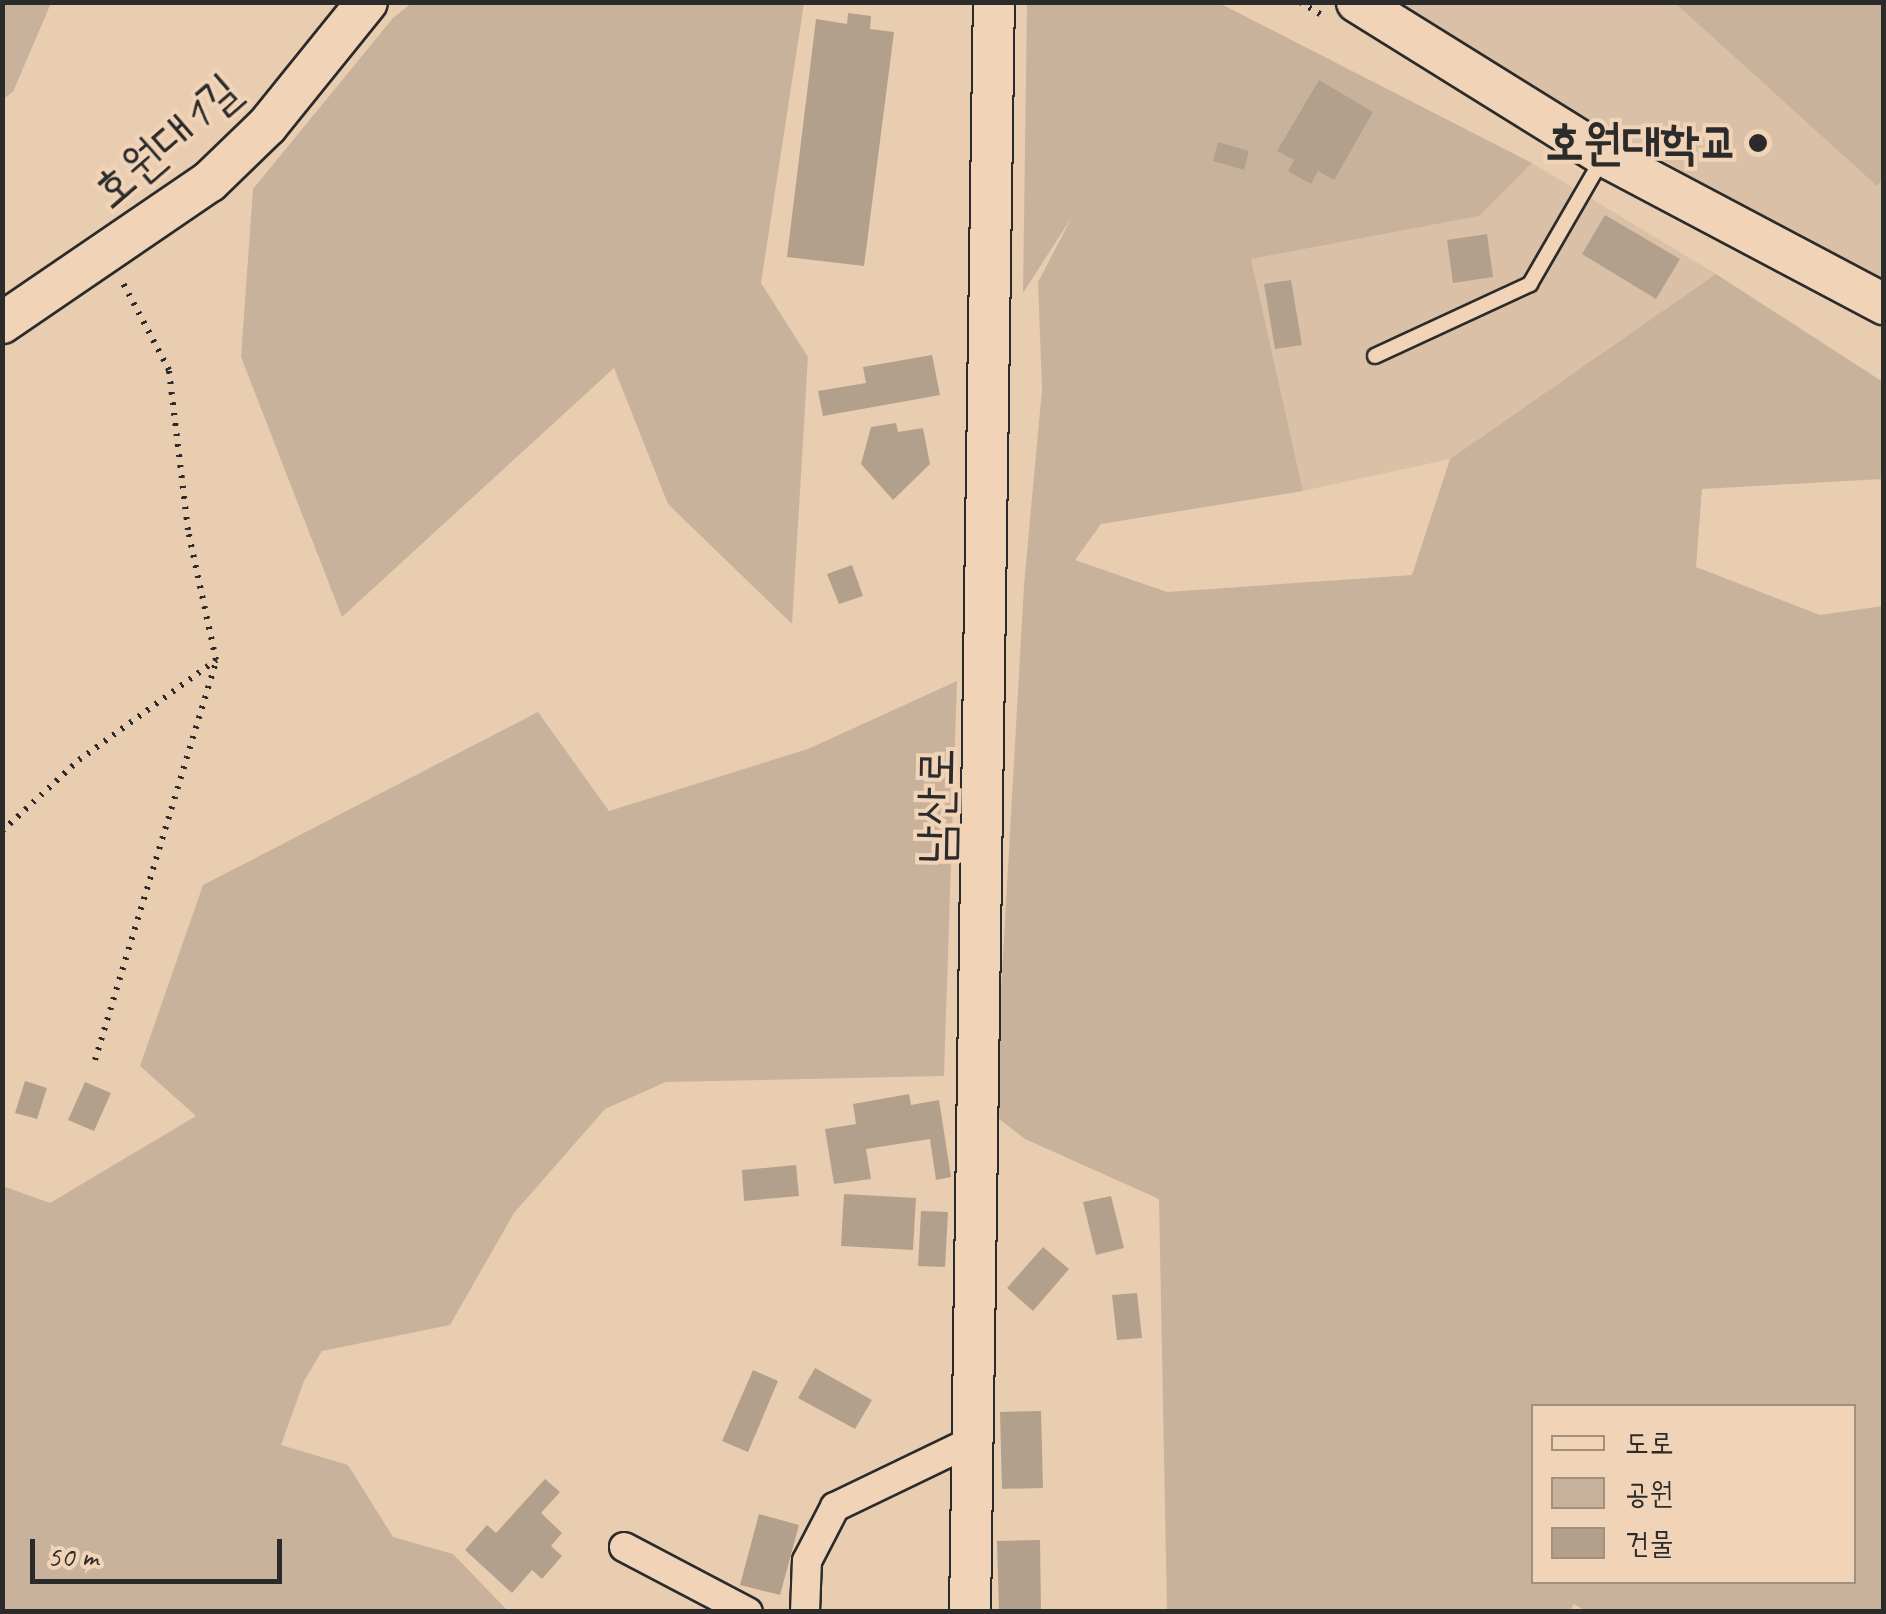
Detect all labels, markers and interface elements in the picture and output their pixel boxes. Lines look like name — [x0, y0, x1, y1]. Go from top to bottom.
street label: 호원대1길 — [81, 61, 251, 221]
place label: 호원대학교 — [1545, 114, 1738, 172]
marker: 호원대학교 — [1747, 132, 1769, 154]
street label: 남산로 — [906, 748, 966, 864]
legend — [1531, 1404, 1856, 1584]
text: 도로 — [1625, 1424, 1673, 1462]
text: 공원 — [1625, 1474, 1673, 1512]
scale bar — [35, 1519, 288, 1581]
text: 건물 — [1625, 1524, 1673, 1562]
text: 50 m — [47, 1537, 98, 1575]

